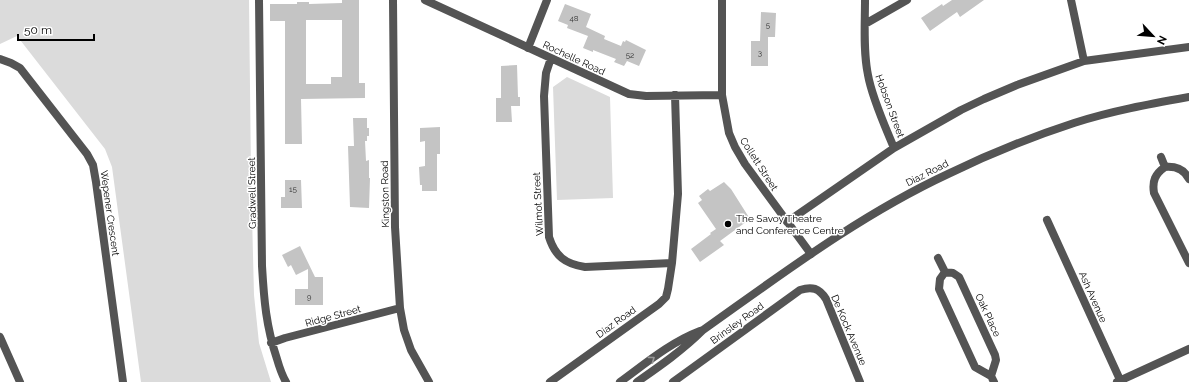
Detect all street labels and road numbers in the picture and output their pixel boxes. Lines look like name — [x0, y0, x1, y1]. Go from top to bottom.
street label: Rochelle Road — [541, 39, 607, 77]
street label: Hobson Street — [873, 73, 907, 140]
street label: Collett Street — [738, 135, 781, 193]
street label: Gradwell Street — [246, 156, 258, 229]
street label: Diaz Road — [904, 158, 950, 188]
street label: Kingston Road — [379, 160, 391, 228]
street label: Wepener Crescent — [99, 169, 122, 257]
street label: Wilmot Street — [531, 171, 545, 236]
street label: Ash Avenue — [1077, 270, 1109, 324]
street label: Oak Place — [973, 292, 1003, 338]
street label: De Kock Avenue — [829, 293, 869, 367]
street label: Brinsley Road — [708, 300, 766, 346]
street label: Ridge Street — [304, 303, 363, 329]
street label: Diaz Road — [594, 304, 638, 340]

